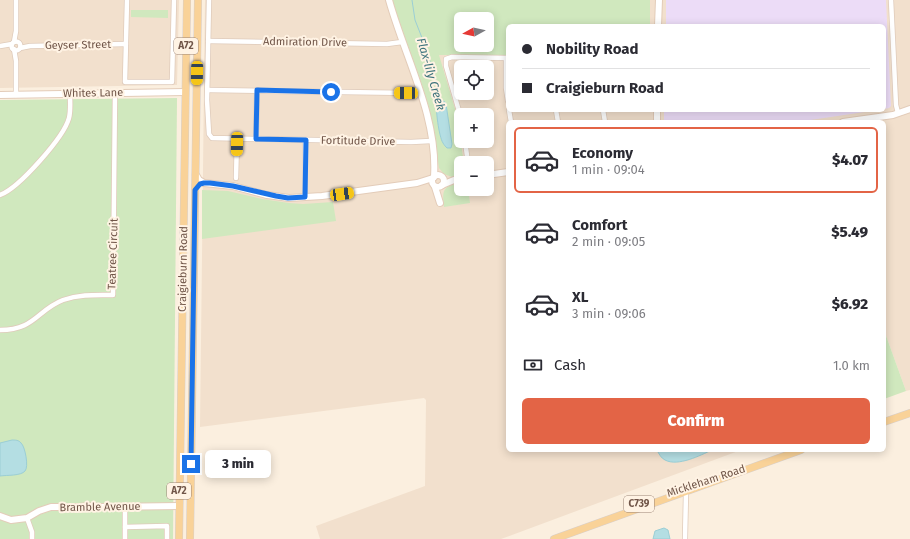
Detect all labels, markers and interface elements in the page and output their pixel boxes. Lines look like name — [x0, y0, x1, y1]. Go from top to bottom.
north arrow — [454, 12, 494, 52]
map controls — [454, 12, 494, 196]
street label: Admiration Drive — [263, 35, 347, 49]
water label: Flax-lily Creek — [414, 36, 448, 112]
street label: Geyser Street — [45, 38, 111, 52]
road number: A72 — [174, 38, 198, 54]
text: Nobility Road — [546, 40, 638, 58]
button: locate — [454, 60, 494, 100]
car — [191, 61, 203, 85]
text: Craigieburn Road — [546, 79, 664, 97]
route start — [322, 83, 340, 101]
street label: Whites Lane — [63, 86, 123, 100]
car — [394, 87, 418, 99]
button: + — [454, 108, 494, 148]
car — [231, 132, 243, 156]
street label: Fortitude Drive — [321, 134, 395, 148]
icon: car — [524, 142, 560, 178]
text: Economy — [572, 144, 633, 162]
text: $4.07 — [832, 151, 868, 169]
button: − — [454, 156, 494, 196]
text: 1 min · 09:04 — [572, 162, 645, 177]
car — [329, 186, 355, 202]
icon: car — [524, 214, 560, 250]
text: Comfort — [572, 216, 628, 234]
street label: Teatree Circuit — [105, 218, 121, 290]
text: $5.49 — [831, 223, 868, 241]
street label: Craigieburn Road — [176, 226, 190, 312]
text: 2 min · 09:05 — [572, 234, 645, 249]
icon: car — [524, 286, 560, 322]
text: XL — [572, 288, 588, 306]
text: $6.92 — [832, 295, 868, 313]
text: 3 min · 09:06 — [572, 306, 646, 321]
icon: cash — [522, 354, 544, 376]
text: Cash — [554, 356, 586, 374]
text: 1.0 km — [833, 358, 870, 373]
button: Confirm — [522, 398, 870, 444]
callout: 3 min — [205, 450, 271, 478]
route end — [182, 455, 200, 473]
text: 3 min — [222, 456, 254, 471]
street label: Mickleham Road — [665, 462, 747, 500]
road number: A72 — [167, 483, 191, 499]
road number: C739 — [624, 496, 654, 512]
street label: Bramble Avenue — [59, 500, 141, 514]

